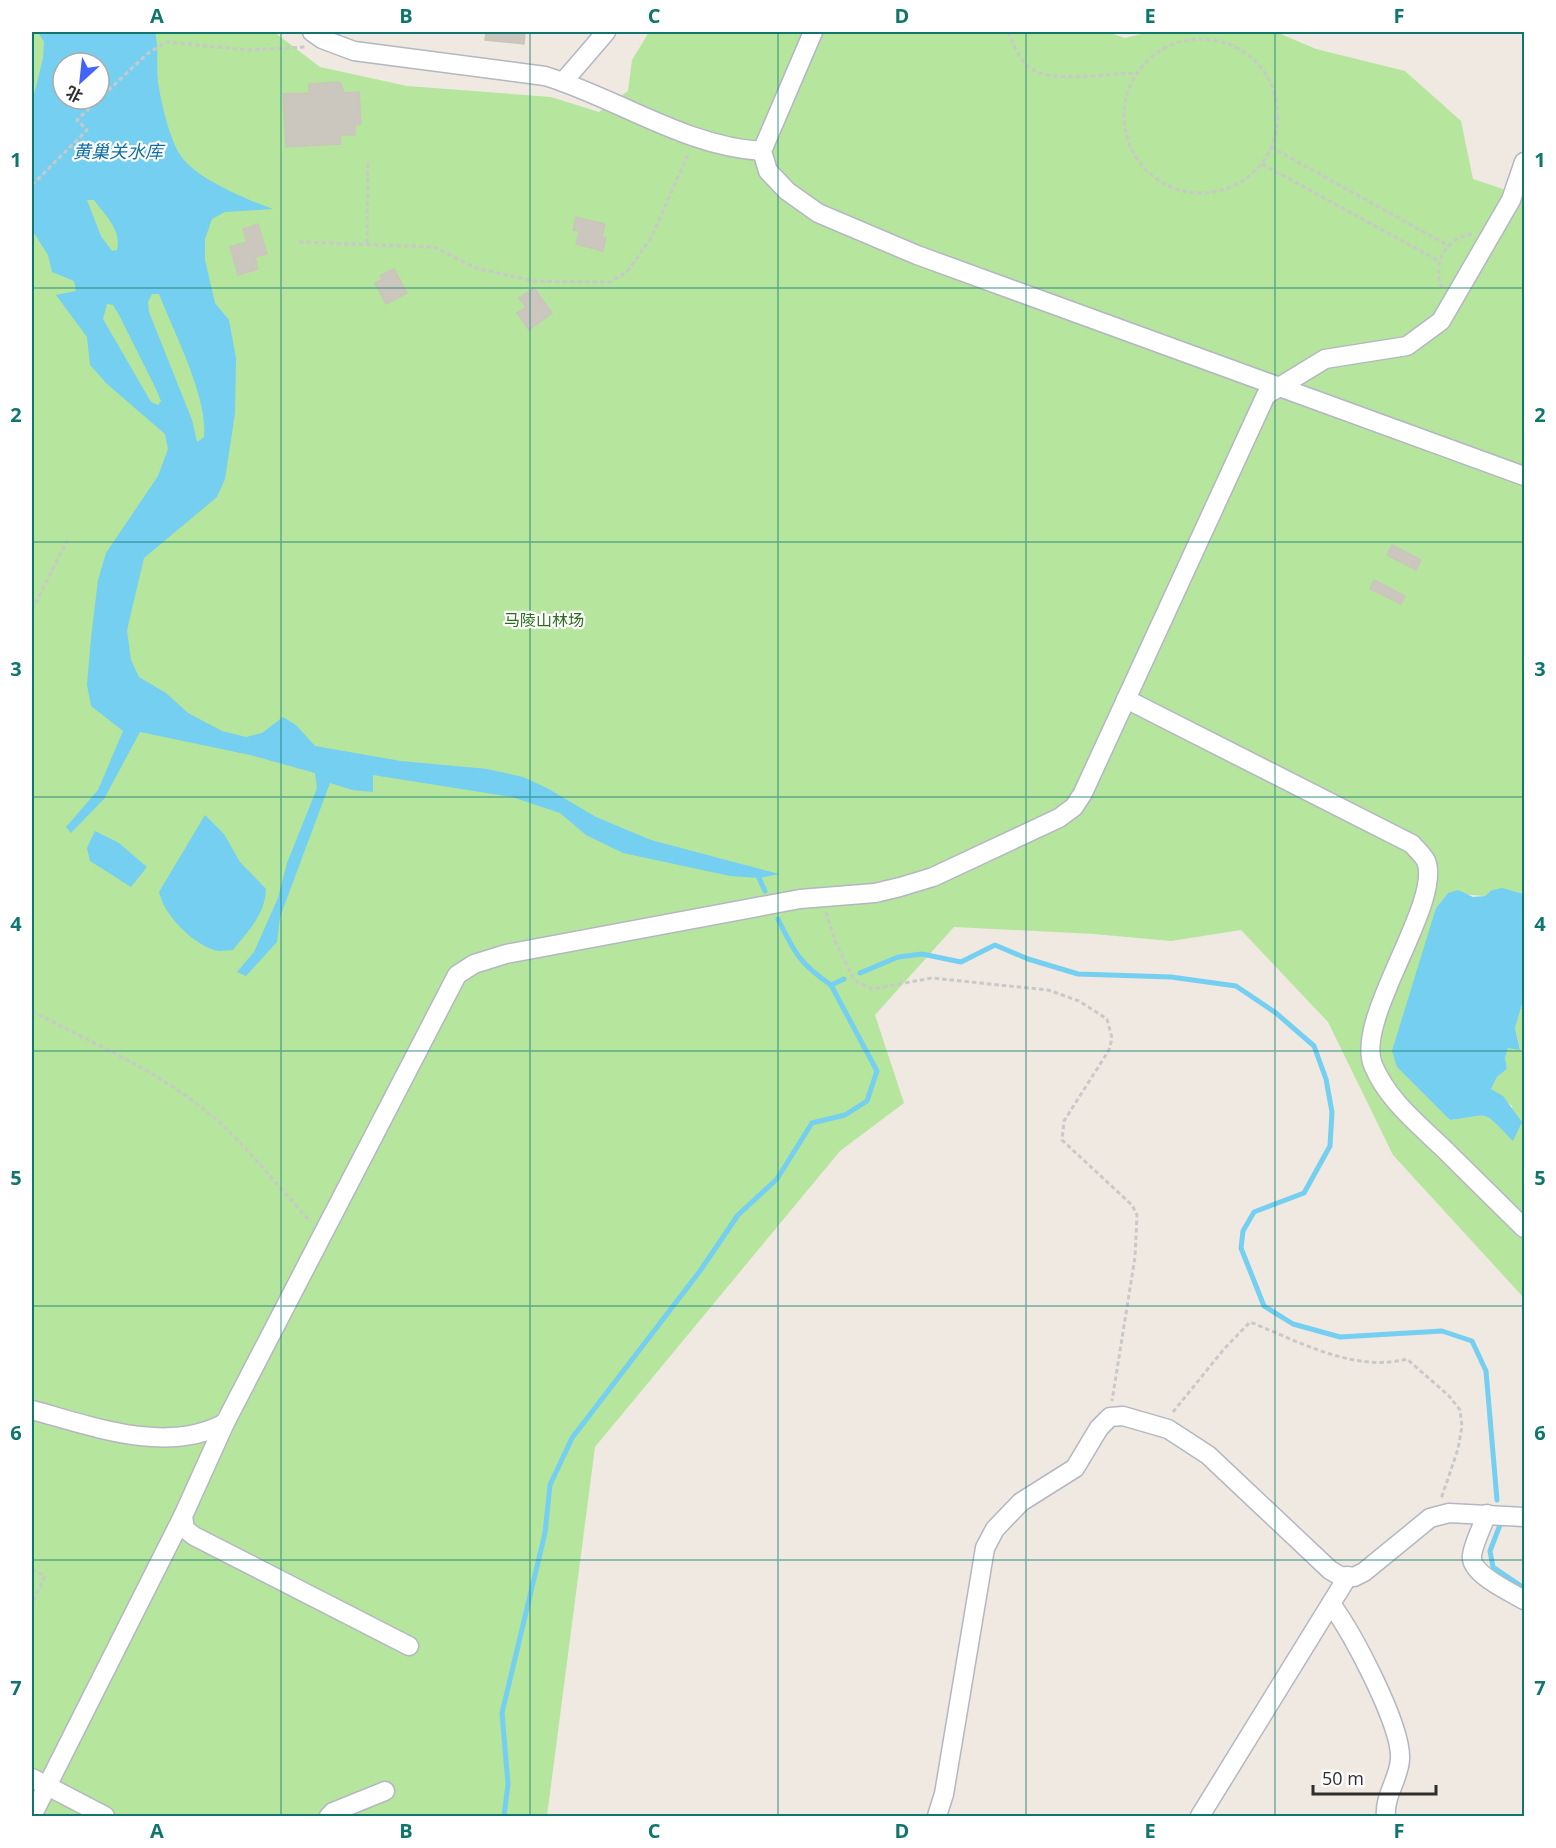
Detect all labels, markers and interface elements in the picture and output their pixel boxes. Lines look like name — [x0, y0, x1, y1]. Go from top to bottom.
text: A — [150, 2, 164, 29]
text: B — [399, 2, 413, 29]
text: C — [648, 2, 661, 29]
text: D — [895, 2, 909, 29]
text: E — [1144, 2, 1156, 29]
text: F — [1394, 2, 1404, 29]
north arrow — [51, 51, 111, 111]
text: 北 — [62, 81, 86, 108]
water label: 黄巢关水库 — [73, 139, 166, 163]
text: 1 — [10, 146, 22, 173]
text: 1 — [1534, 146, 1546, 173]
text: 2 — [10, 401, 22, 428]
text: 2 — [1534, 401, 1546, 428]
park label: 马陵山林场 — [504, 609, 584, 631]
text: 3 — [10, 655, 22, 682]
text: 3 — [1534, 655, 1546, 682]
text: 4 — [10, 910, 22, 937]
text: 4 — [1534, 910, 1546, 937]
text: 5 — [10, 1164, 22, 1191]
text: 5 — [1534, 1164, 1546, 1191]
text: 6 — [10, 1419, 22, 1446]
text: 6 — [1534, 1419, 1546, 1446]
text: 7 — [10, 1674, 22, 1701]
text: 7 — [1534, 1674, 1546, 1701]
scale bar — [1313, 1758, 1436, 1796]
text: 50 m — [1322, 1766, 1364, 1790]
text: A — [150, 1817, 164, 1844]
text: B — [399, 1817, 413, 1844]
text: C — [648, 1817, 661, 1844]
text: D — [895, 1817, 909, 1844]
text: E — [1144, 1817, 1156, 1844]
text: F — [1394, 1817, 1404, 1844]

